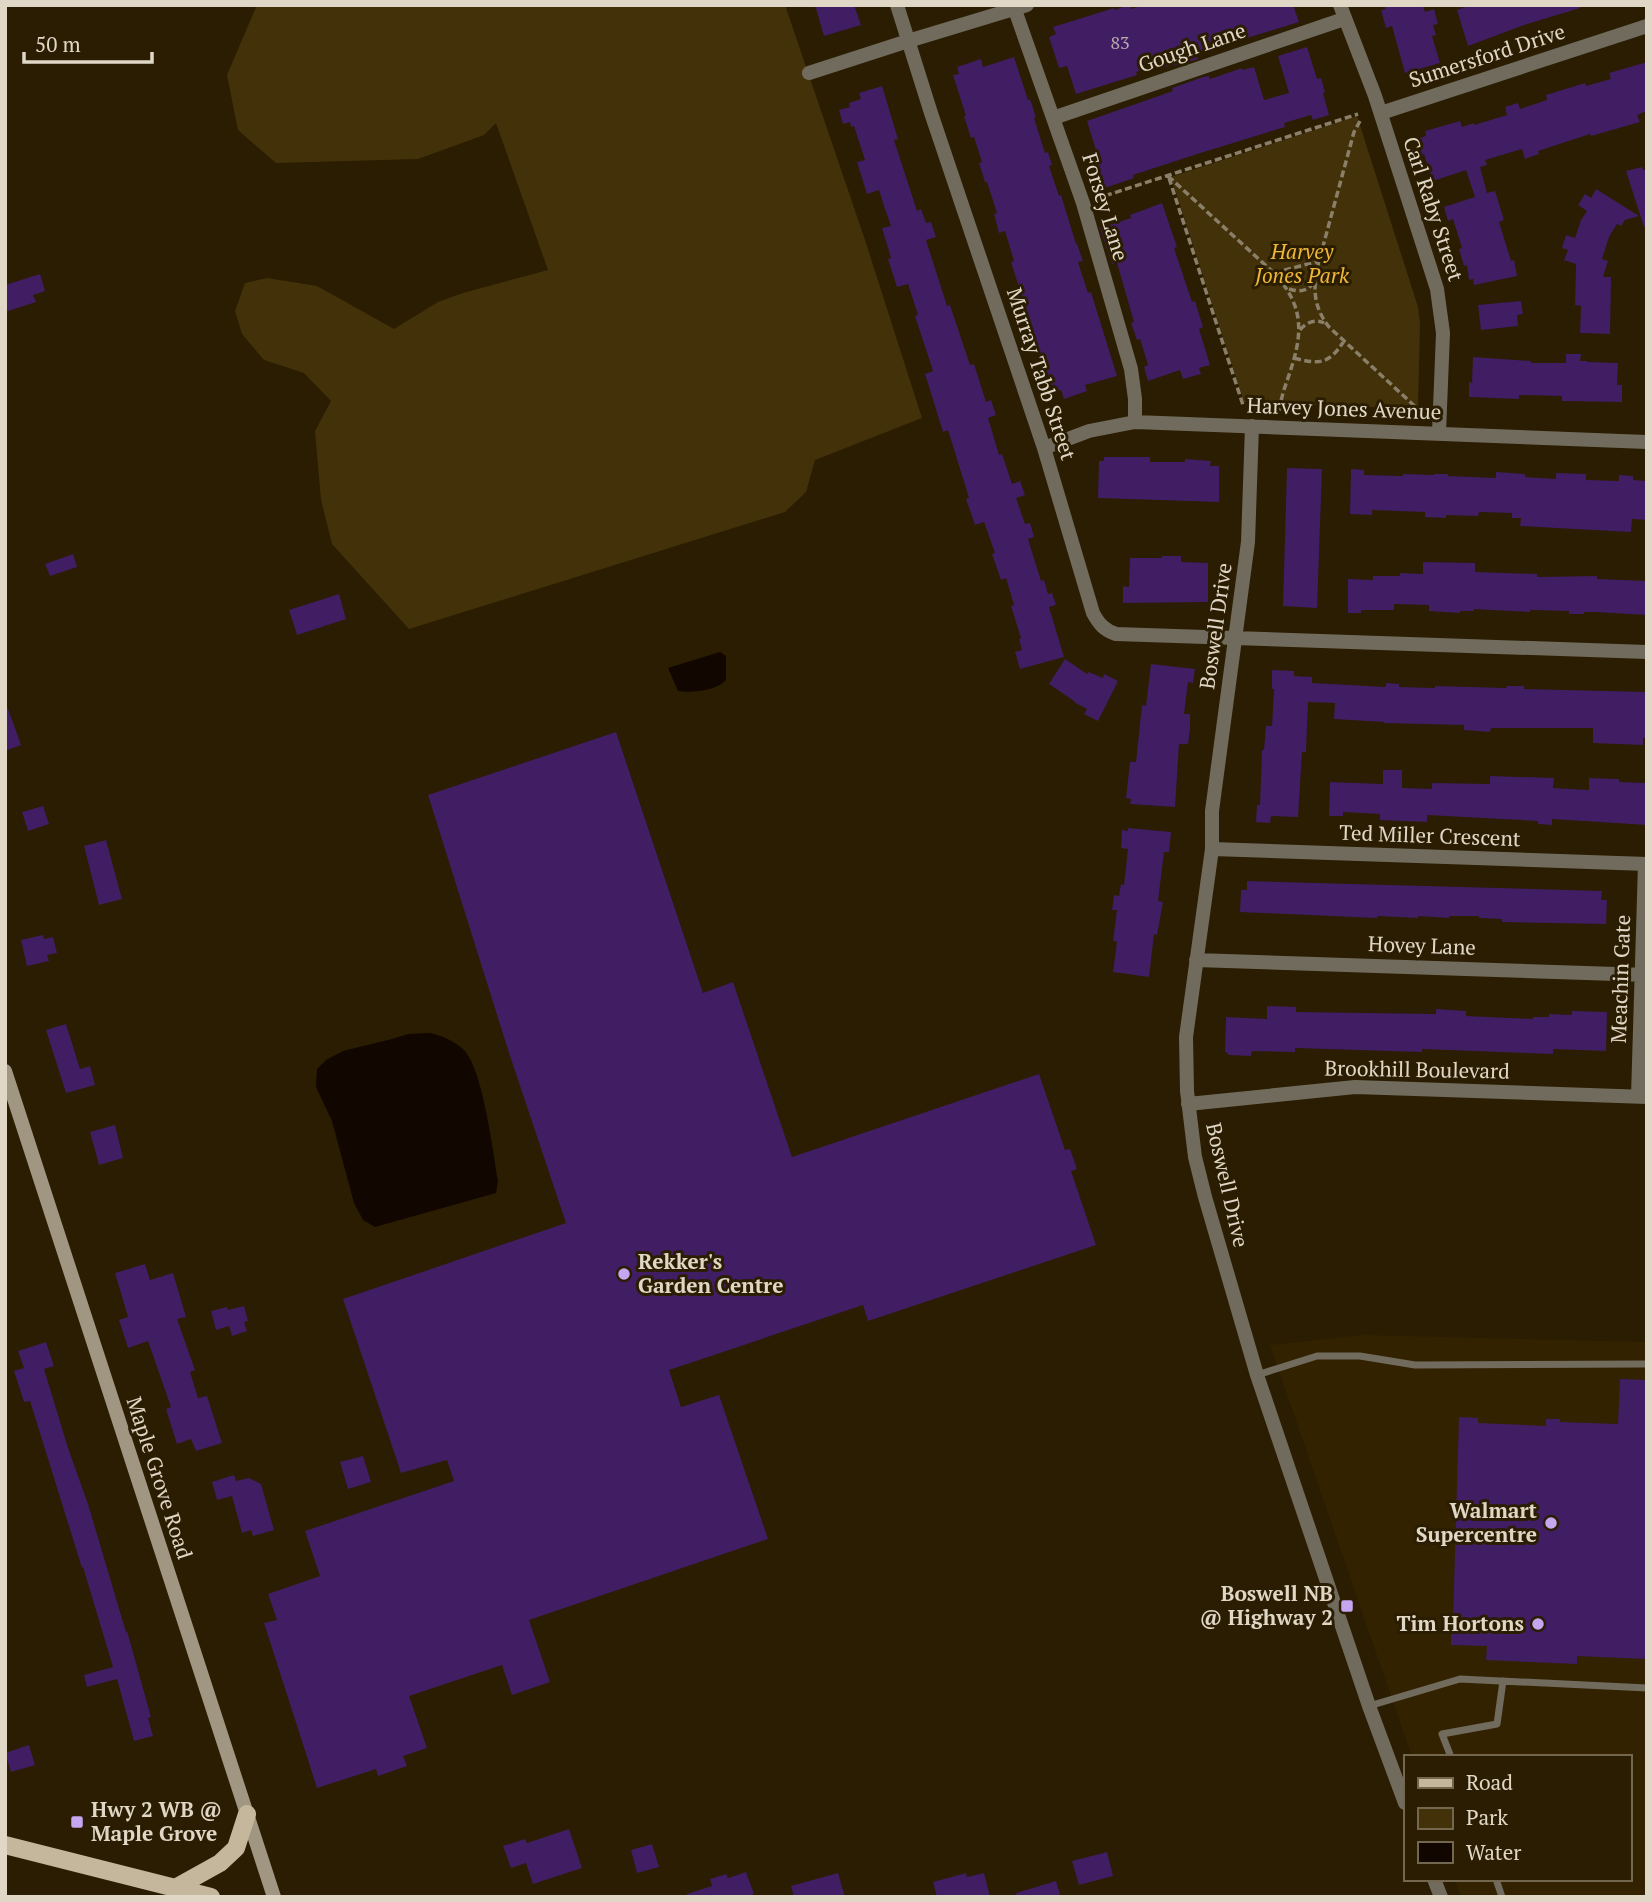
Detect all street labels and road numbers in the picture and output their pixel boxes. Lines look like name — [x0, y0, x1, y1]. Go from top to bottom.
street label: Gough Lane — [1134, 16, 1249, 78]
street label: Sumersford Drive — [1405, 17, 1568, 93]
street label: Carl Raby Street — [1397, 133, 1471, 285]
street label: Forsey Lane — [1076, 149, 1136, 264]
street label: Murray Tabb Street — [1001, 284, 1083, 464]
street label: Harvey Jones Avenue — [1246, 391, 1442, 425]
street label: Boswell Drive — [1192, 561, 1238, 691]
street label: Ted Miller Crescent — [1339, 818, 1521, 852]
street label: Meachin Gate — [1604, 914, 1636, 1044]
street label: Hovey Lane — [1368, 929, 1476, 961]
street label: Brookhill Boulevard — [1324, 1053, 1510, 1085]
street label: Boswell Drive — [1200, 1120, 1256, 1250]
street label: Maple Grove Road — [120, 1393, 200, 1563]

